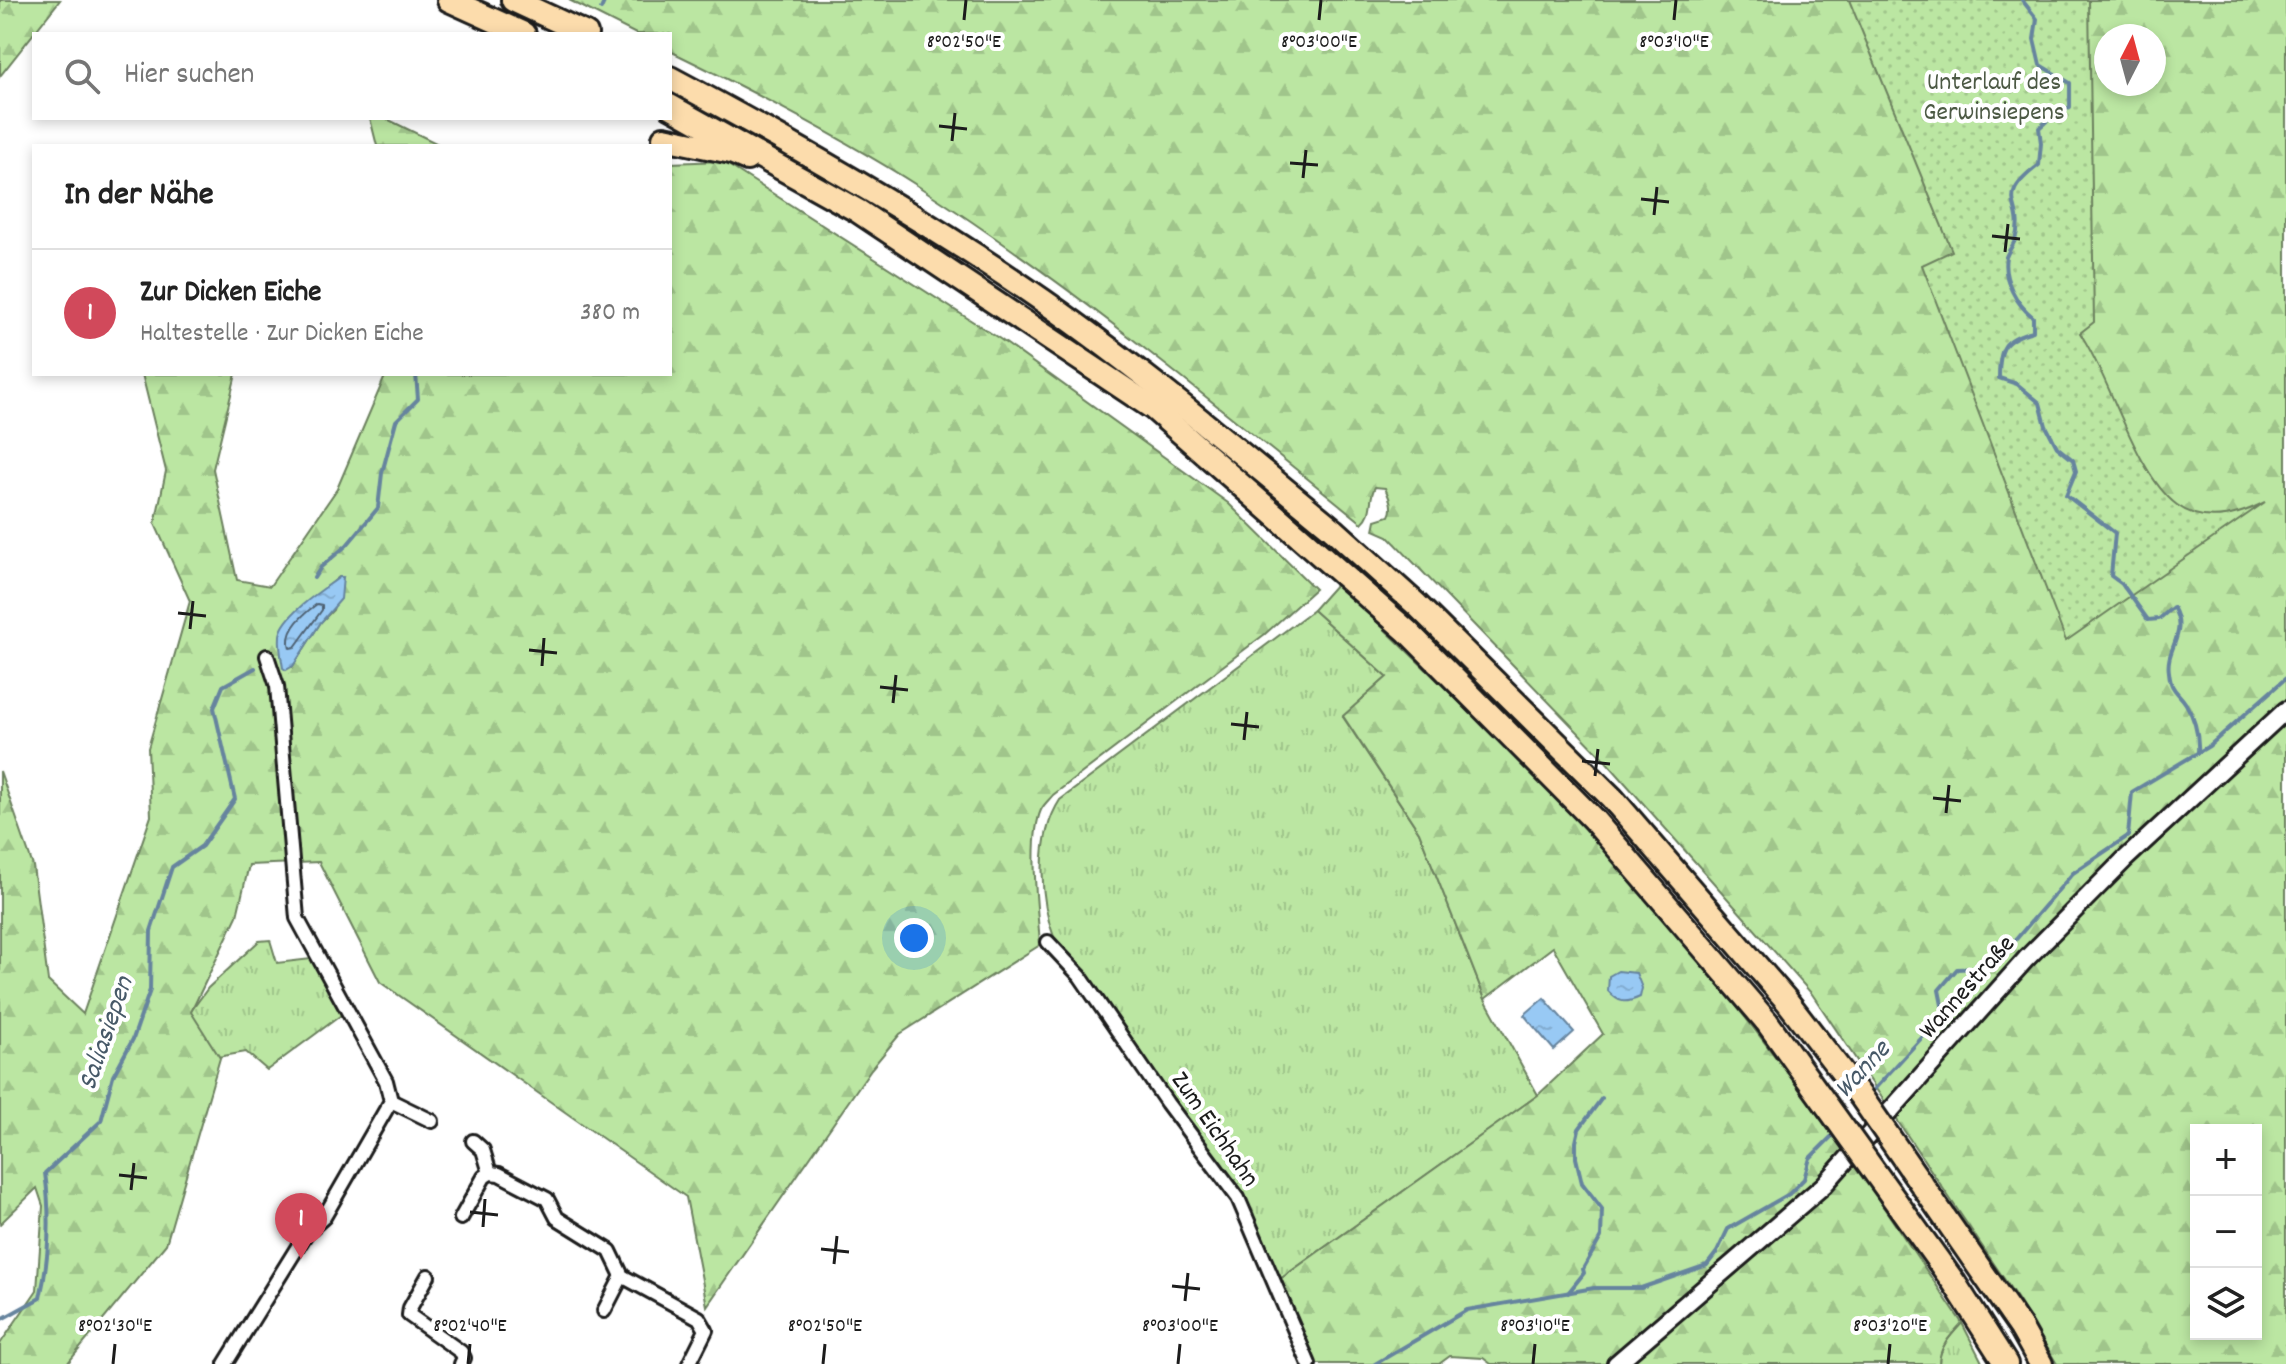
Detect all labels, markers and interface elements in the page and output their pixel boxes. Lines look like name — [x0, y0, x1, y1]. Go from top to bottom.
north arrow — [2094, 24, 2166, 96]
text: 8°02'50"E — [927, 29, 1001, 57]
text: 8°03'00"E — [1281, 29, 1357, 57]
text: 8°03'10"E — [1639, 29, 1709, 57]
search box — [32, 32, 672, 120]
icon: search — [60, 54, 104, 98]
text: Hier suchen — [124, 55, 254, 98]
park label: Unterlauf des Gerwinsiepens — [1923, 65, 2065, 132]
text: In der Nähe — [64, 172, 214, 221]
text: Zur Dicken Eiche — [140, 273, 322, 316]
text: 1 — [87, 295, 93, 332]
text: 380 m — [580, 295, 640, 332]
text: Haltestelle · Zur Dicken Eiche — [140, 316, 424, 353]
your location — [894, 918, 934, 958]
street label: Wannestraße — [1911, 928, 2025, 1048]
water label: Saliasiepen — [70, 971, 146, 1096]
water label: Wanne — [1826, 1031, 1903, 1109]
street label: Zum Eichhahn — [1161, 1065, 1267, 1195]
map controls — [2190, 1124, 2262, 1340]
button: + — [2190, 1124, 2262, 1196]
pin: 1 — [275, 1193, 327, 1259]
button: − — [2190, 1196, 2262, 1268]
button: layers — [2190, 1268, 2262, 1340]
text: 8°02'30"E — [78, 1313, 152, 1341]
text: 8°02'40"E — [433, 1313, 507, 1341]
text: 8°02'50"E — [788, 1313, 862, 1341]
text: 8°03'00"E — [1142, 1313, 1218, 1341]
text: 8°03'10"E — [1500, 1313, 1570, 1341]
text: 8°03'20"E — [1853, 1313, 1927, 1341]

